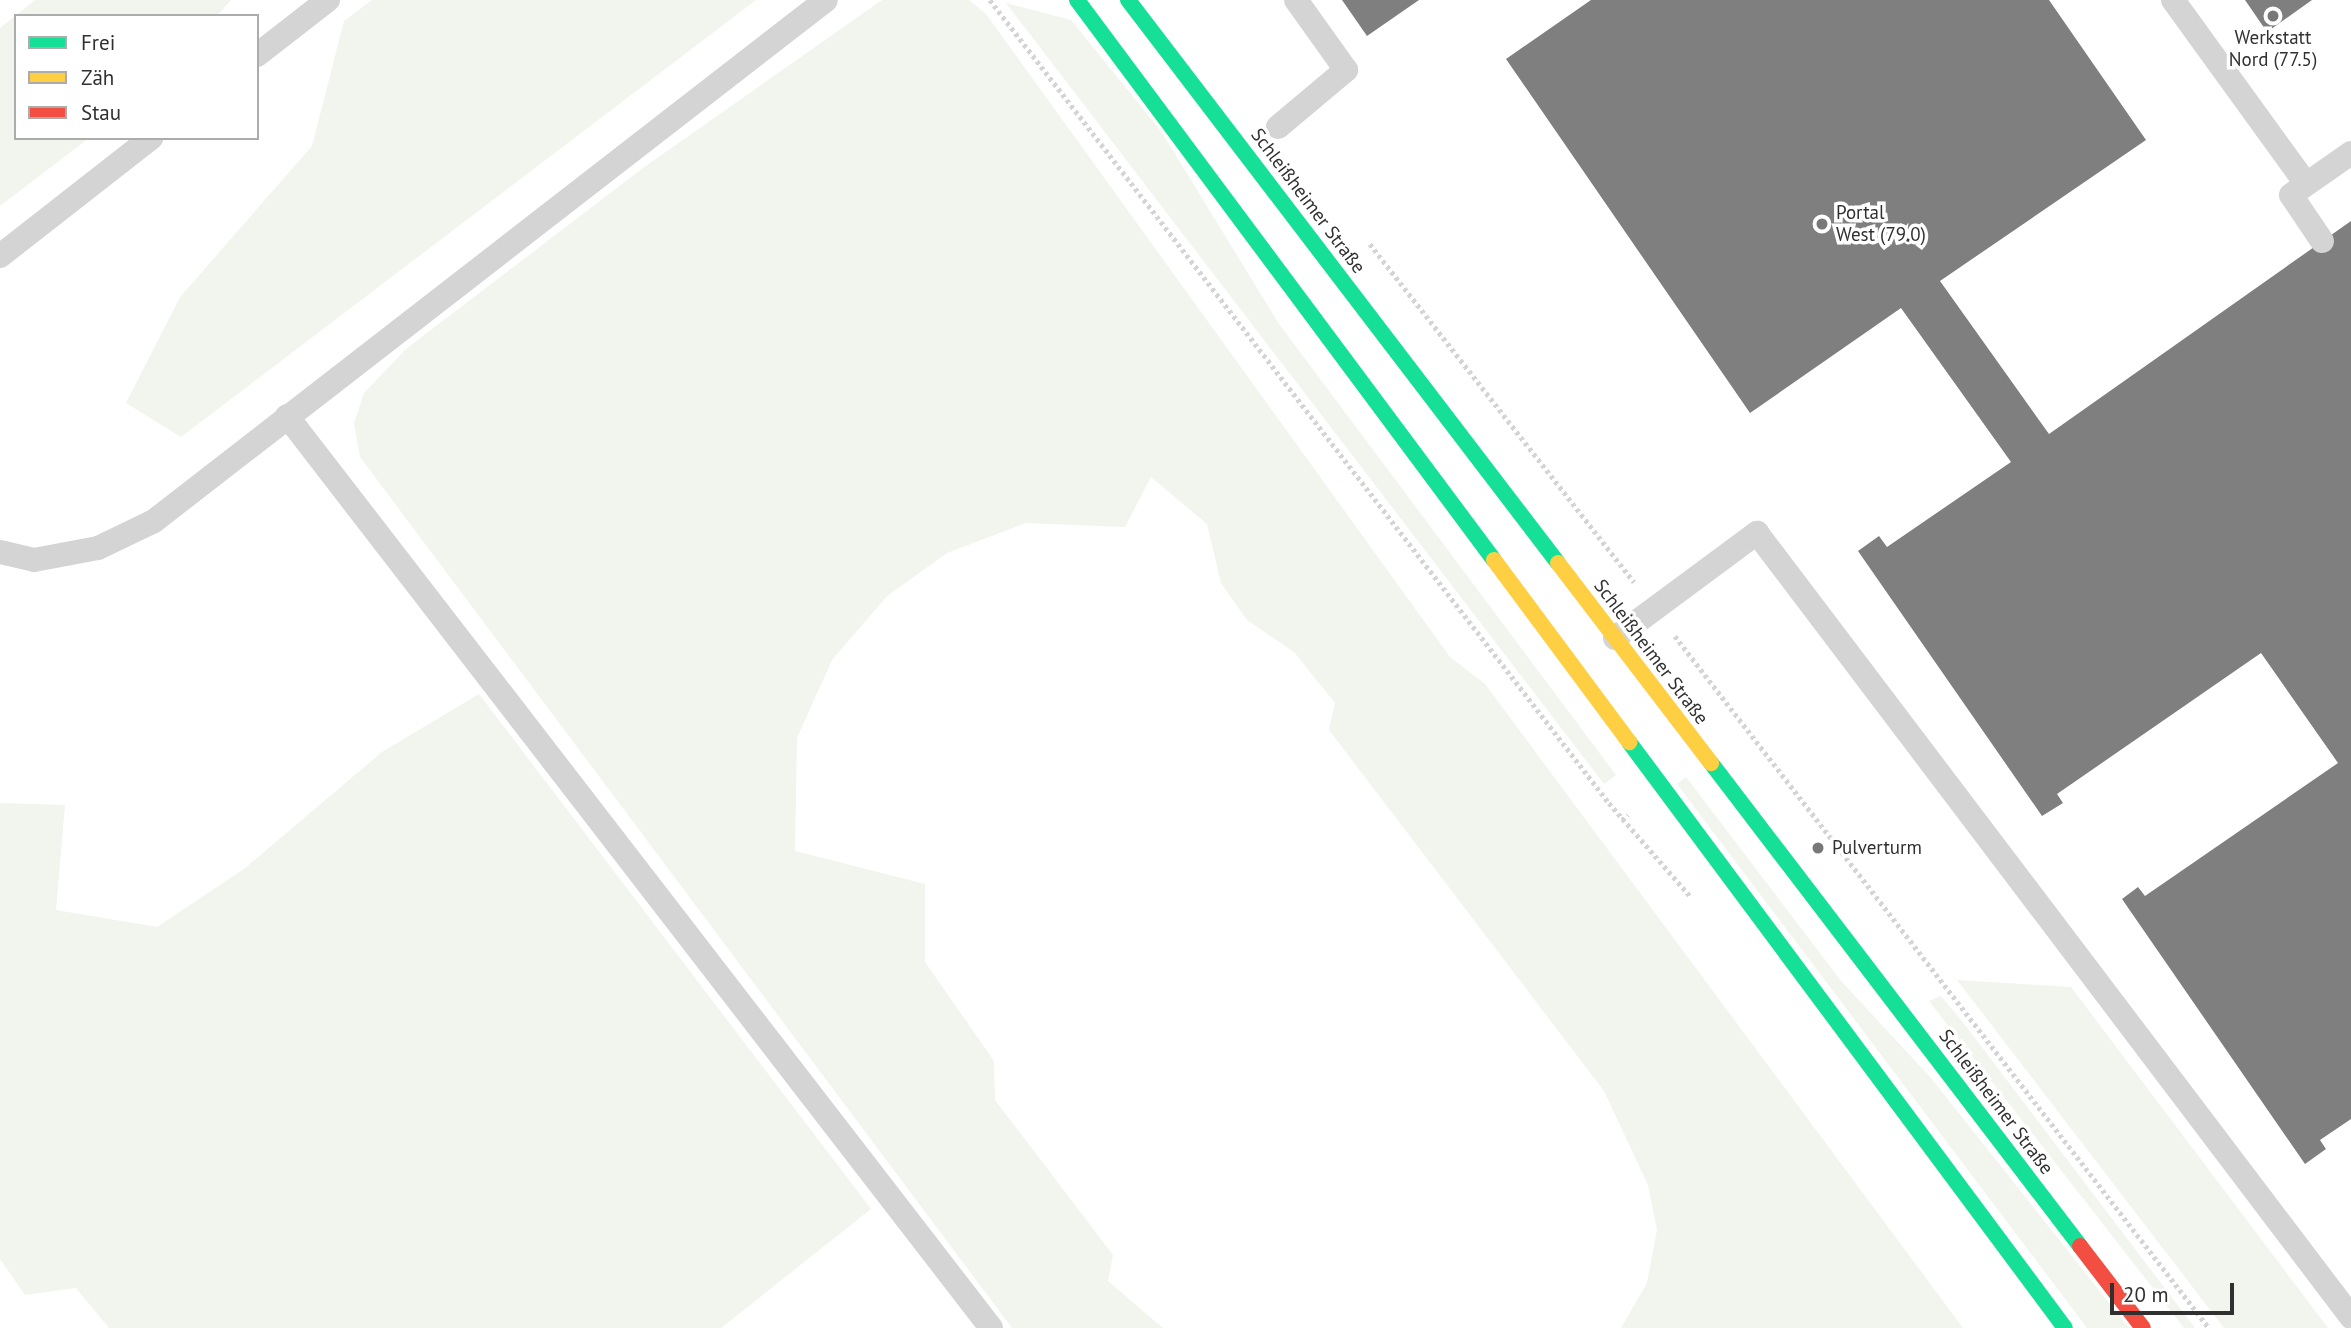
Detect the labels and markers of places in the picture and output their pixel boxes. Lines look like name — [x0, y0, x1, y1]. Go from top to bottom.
marker: Werkstatt Nord (77.5) — [2265, 8, 2281, 24]
place label: Werkstatt Nord (77.5) — [2229, 27, 2317, 71]
place label: Portal West (79.0) — [1836, 202, 1926, 246]
marker: Portal West (79.0) — [1814, 216, 1830, 232]
place label: Pulverturm — [1832, 837, 1922, 859]
marker: Pulverturm — [1810, 840, 1826, 856]

